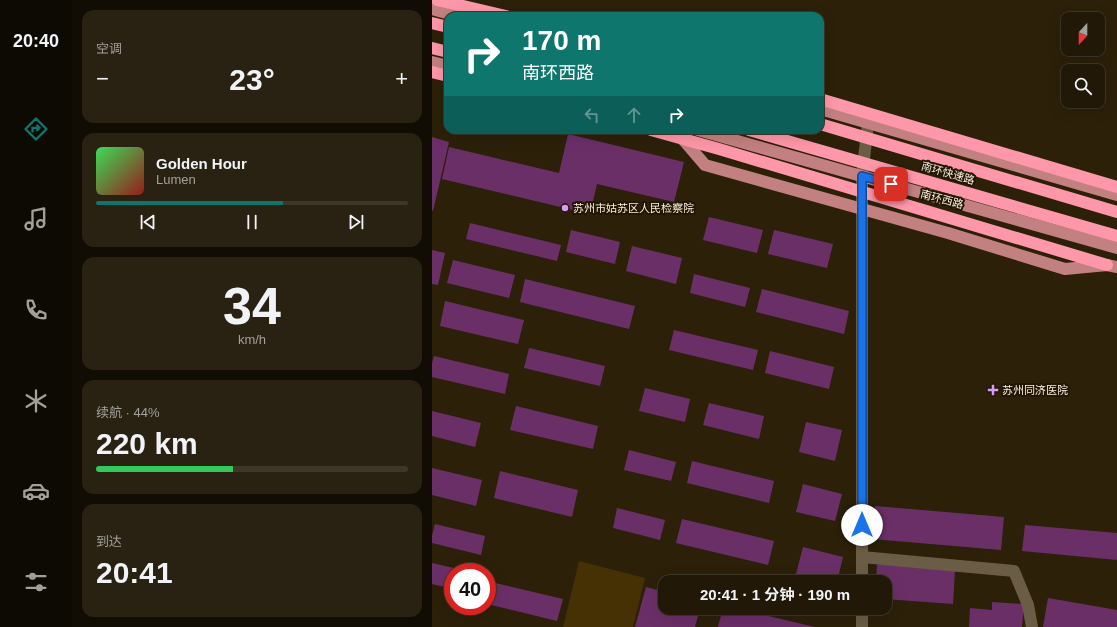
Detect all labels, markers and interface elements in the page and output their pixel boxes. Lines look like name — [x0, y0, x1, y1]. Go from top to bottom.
north arrow — [1061, 12, 1105, 56]
map controls — [1061, 12, 1105, 108]
text: 170 m — [522, 25, 601, 56]
icon: right — [456, 28, 508, 80]
text: 20:40 — [13, 31, 59, 51]
text: 空调 — [96, 41, 122, 56]
text: 23° — [229, 63, 275, 96]
text: 南环西路 — [522, 63, 594, 83]
button: search — [1061, 64, 1105, 108]
text: − — [96, 66, 109, 91]
text: + — [395, 66, 408, 91]
icon: left — [581, 104, 603, 126]
icon: ahead — [623, 104, 645, 126]
icon: right — [665, 104, 687, 126]
icon: directions — [22, 115, 50, 143]
text: Golden Hour — [156, 155, 247, 172]
street label: 南环快速路 — [920, 160, 976, 186]
pin — [874, 167, 908, 201]
text: Lumen — [156, 172, 196, 187]
icon: arrive — [880, 173, 902, 195]
street label: 南环西路 — [919, 188, 965, 210]
place label: 苏州市姑苏区人民检察院 — [573, 202, 694, 214]
marker: 苏州市姑苏区人民检察院 — [560, 203, 570, 213]
icon: music — [22, 205, 50, 233]
icon: previous — [137, 211, 159, 233]
icon: pause — [241, 211, 263, 233]
icon: next — [345, 211, 367, 233]
text: 34 — [223, 277, 281, 335]
icon: phone — [22, 296, 50, 324]
text: km/h — [238, 332, 266, 347]
marker: 苏州同济医院 — [987, 384, 999, 396]
place label: 苏州同济医院 — [1002, 384, 1068, 396]
icon: climate — [22, 387, 50, 415]
text: 续航 · 44% — [96, 405, 160, 420]
text: 220 km — [96, 427, 198, 460]
icon: car — [22, 477, 50, 505]
position arrow — [841, 504, 883, 546]
text: 到达 — [96, 534, 122, 549]
text: 20:41 — [96, 556, 173, 589]
speed limit sign: 40 — [444, 563, 496, 615]
icon: filters — [22, 568, 50, 596]
text: 20:41 · 1 分钟 · 190 m — [700, 586, 850, 603]

